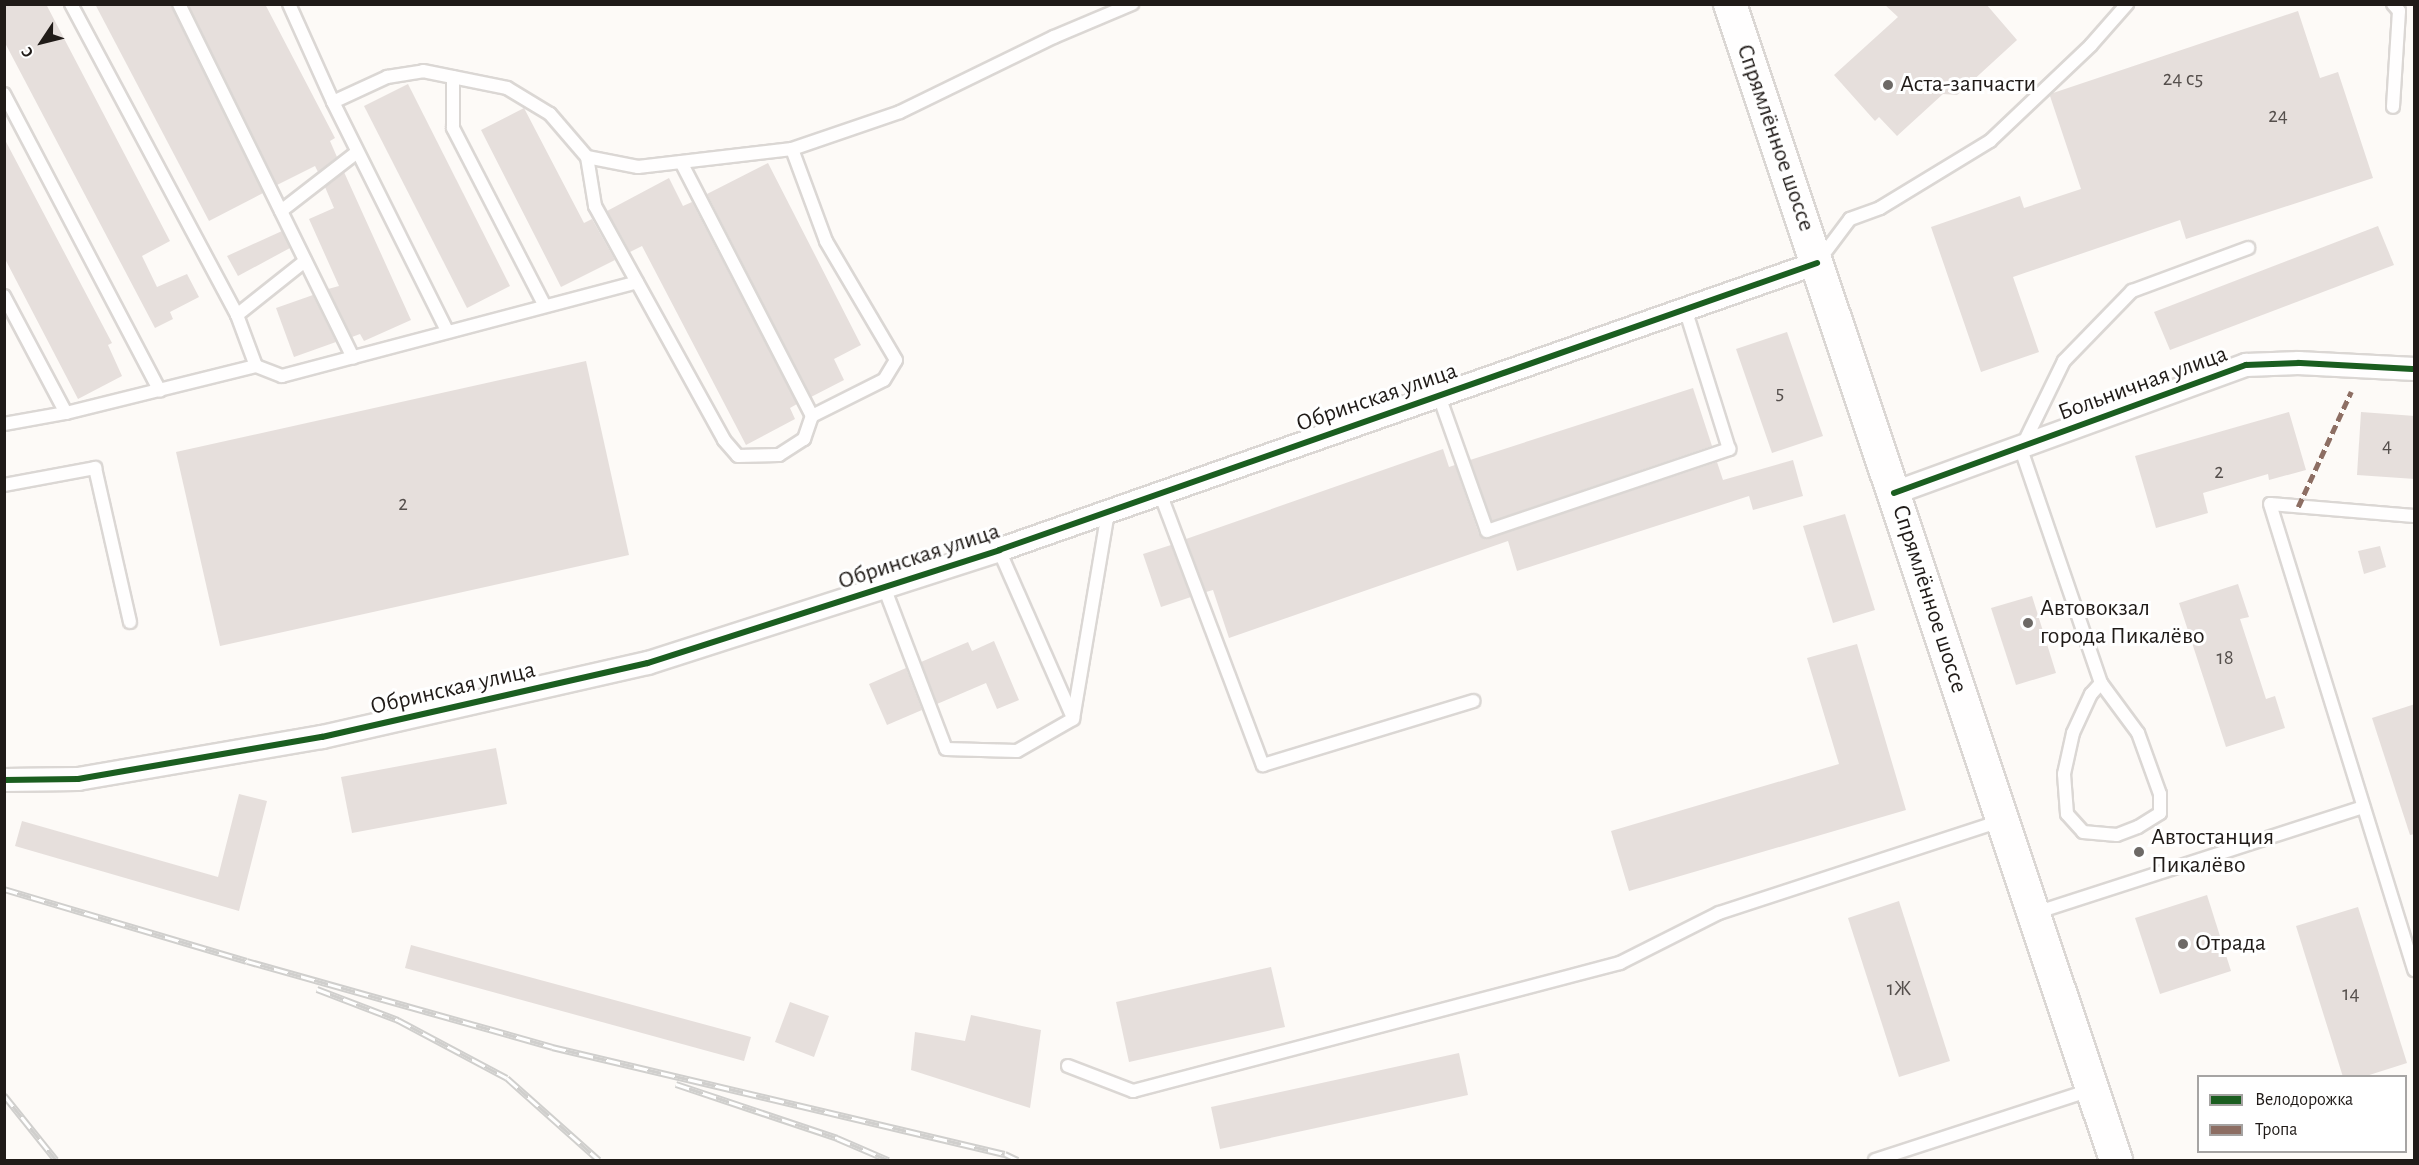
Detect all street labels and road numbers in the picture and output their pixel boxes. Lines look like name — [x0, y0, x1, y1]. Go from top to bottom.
street label: Спрямлённое шоссе — [1729, 41, 1821, 235]
street label: Больничная улица — [2054, 340, 2232, 428]
street label: Обринская улица — [1293, 357, 1461, 439]
street label: Спрямлённое шоссе — [1885, 501, 1973, 697]
street label: Обринская улица — [834, 517, 1004, 597]
street label: Обринская улица — [368, 656, 538, 722]

